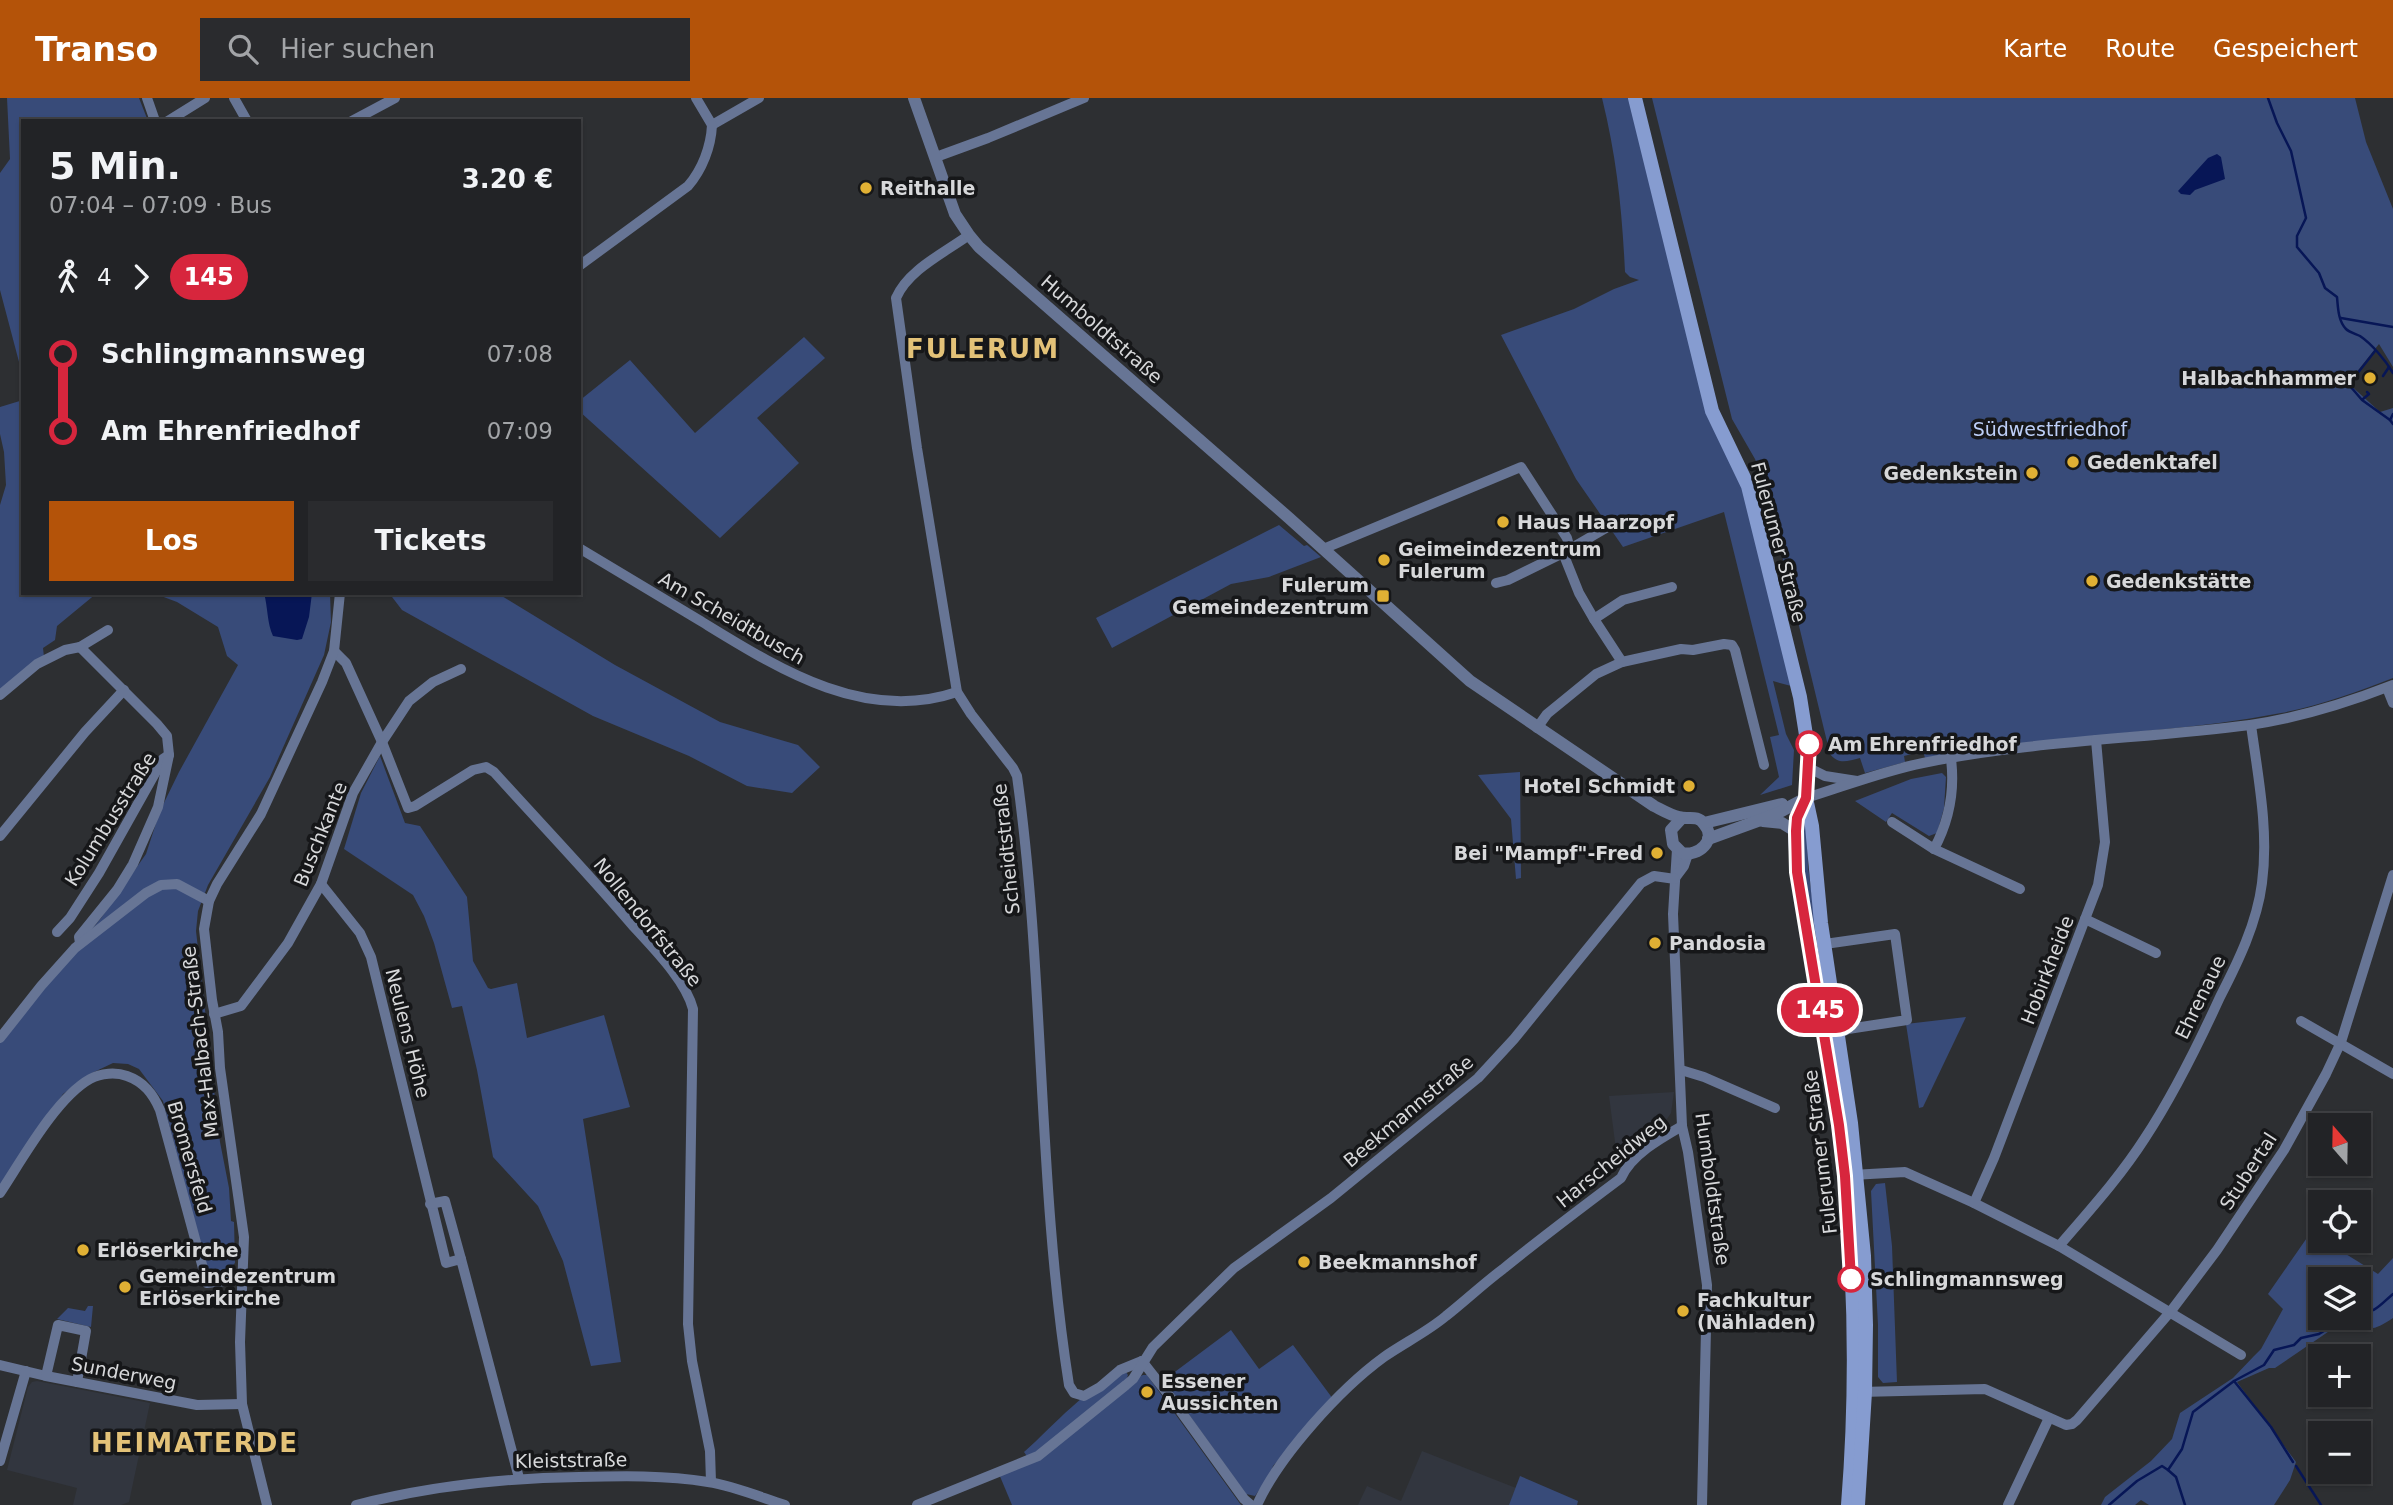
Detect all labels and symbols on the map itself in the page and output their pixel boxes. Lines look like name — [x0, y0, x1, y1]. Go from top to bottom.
place label: Reithalle — [880, 177, 975, 199]
marker: Reithalle — [858, 180, 874, 196]
street label: Humboldtstraße — [1037, 270, 1167, 388]
district label: FULERUM — [906, 334, 1060, 364]
place label: Halbachhammer — [2181, 367, 2357, 389]
marker: Halbachhammer — [2362, 370, 2378, 386]
park label: Südwestfriedhof — [1973, 418, 2129, 440]
place label: Gedenktafel — [2087, 451, 2218, 473]
marker: Gedenktafel — [2065, 454, 2081, 470]
street label: Fulerumer Straße — [1747, 459, 1811, 625]
place label: Gedenkstein — [1884, 462, 2018, 484]
marker: Gedenkstein — [2024, 465, 2040, 481]
place label: Haus Haarzopf — [1517, 511, 1675, 533]
marker: Haus Haarzopf — [1495, 514, 1511, 530]
place label: Geimeindezentrum Fulerum — [1398, 538, 1601, 582]
marker: Geimeindezentrum Fulerum — [1376, 552, 1392, 568]
street label: Am Scheidtbusch — [655, 567, 809, 669]
place label: Gedenkstätte — [2106, 570, 2251, 592]
marker: Gedenkstätte — [2084, 573, 2100, 589]
place label: Fulerum Gemeindezentrum — [1172, 574, 1369, 618]
marker: Fulerum Gemeindezentrum — [1375, 588, 1391, 604]
marker: Am Ehrenfriedhof — [1796, 731, 1822, 757]
place label: Am Ehrenfriedhof — [1828, 733, 2018, 755]
street label: Kolumbusstraße — [60, 748, 160, 890]
place label: Hotel Schmidt — [1523, 775, 1675, 797]
street label: Buschkante — [289, 778, 351, 890]
marker: Hotel Schmidt — [1681, 778, 1697, 794]
street label: Scheidtstraße — [988, 782, 1024, 916]
place label: Bei "Mampf"-Fred — [1454, 842, 1643, 864]
marker: Bei "Mampf"-Fred — [1649, 845, 1665, 861]
street label: Nollendorfstraße — [589, 853, 707, 991]
street label: Hobirkheide — [2016, 912, 2078, 1028]
place label: Pandosia — [1669, 932, 1766, 954]
marker: Pandosia — [1647, 935, 1663, 951]
street label: Max-Halbach-Straße — [177, 945, 223, 1139]
street label: Ehrenaue — [2170, 951, 2230, 1043]
street label: Neulens Höhe — [381, 966, 435, 1100]
line badge: 145 — [1780, 987, 1860, 1033]
street label: Beekmannstraße — [1339, 1050, 1477, 1172]
street label: Fulerumer Straße — [1799, 1069, 1841, 1235]
street label: Bromersfeld — [163, 1098, 217, 1216]
street label: Harscheidweg — [1552, 1110, 1670, 1212]
street label: Humboldtstraße — [1691, 1111, 1735, 1267]
north arrow — [2308, 1113, 2371, 1176]
street label: Stubertal — [2215, 1128, 2281, 1214]
place label: Erlöserkirche — [97, 1239, 239, 1261]
marker: Erlöserkirche — [75, 1242, 91, 1258]
place label: Beekmannshof — [1318, 1251, 1477, 1273]
marker: Beekmannshof — [1296, 1254, 1312, 1270]
place label: Gemeindezentrum Erlöserkirche — [139, 1265, 336, 1309]
marker: Schlingmannsweg — [1838, 1266, 1864, 1292]
place label: Schlingmannsweg — [1870, 1268, 2064, 1290]
marker: Gemeindezentrum Erlöserkirche — [117, 1279, 133, 1295]
place label: Fachkultur (Nähladen) — [1697, 1289, 1816, 1333]
marker: Fachkultur (Nähladen) — [1675, 1303, 1691, 1319]
street label: Sunderweg — [69, 1352, 179, 1394]
place label: Essener Aussichten — [1161, 1370, 1279, 1414]
marker: Essener Aussichten — [1139, 1384, 1155, 1400]
district label: HEIMATERDE — [91, 1428, 299, 1458]
street label: Kleiststraße — [515, 1448, 627, 1472]

